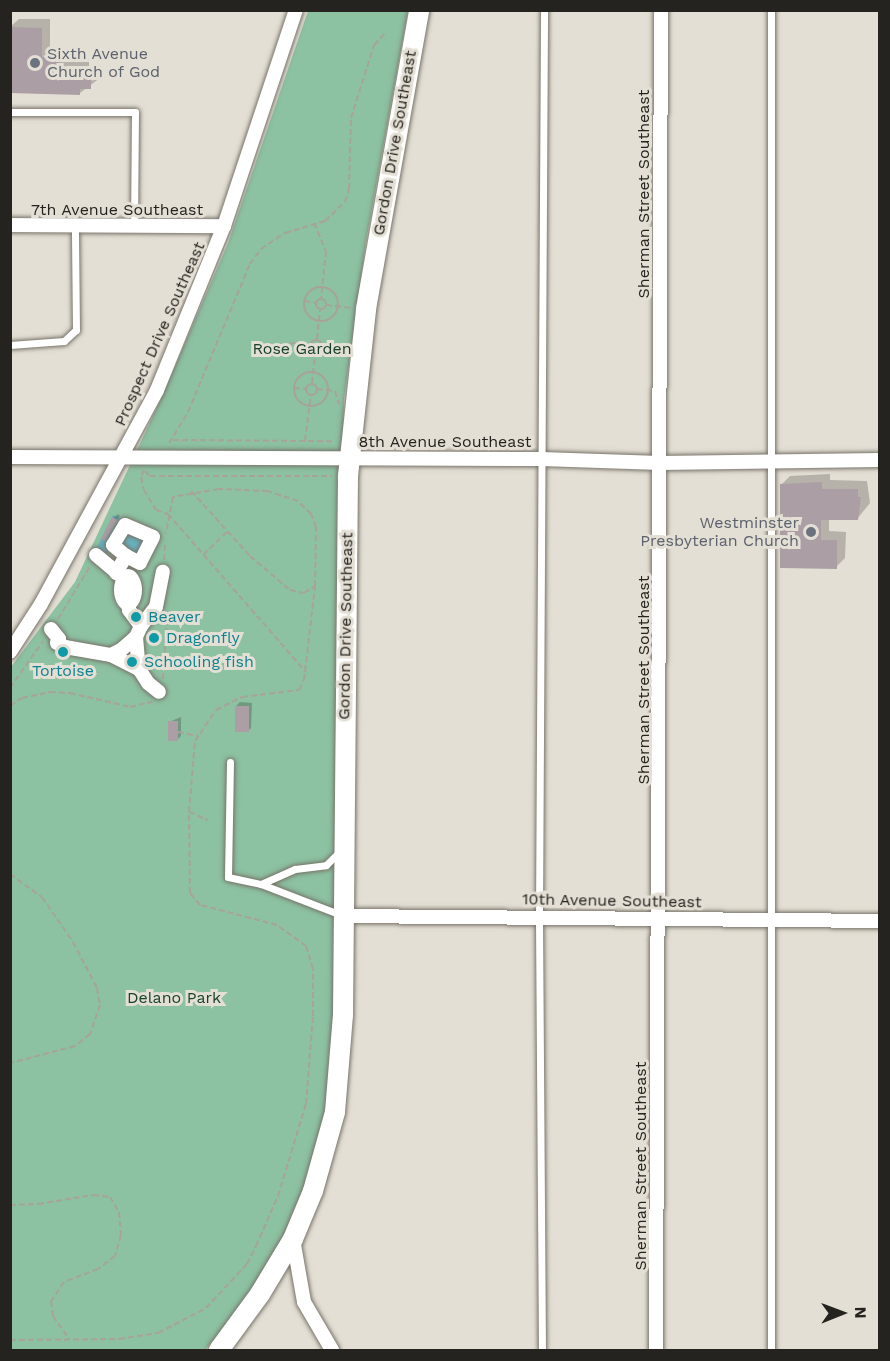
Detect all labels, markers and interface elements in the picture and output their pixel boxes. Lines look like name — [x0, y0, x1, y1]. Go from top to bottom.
place label: Sixth Avenue Church of God — [47, 44, 161, 82]
street label: Gordon Drive Southeast — [369, 49, 421, 237]
marker: Sixth Avenue Church of God — [28, 56, 42, 70]
street label: Sherman Street Southeast — [634, 90, 654, 298]
street label: 7th Avenue Southeast — [31, 200, 203, 220]
street label: Prospect Drive Southeast — [111, 239, 209, 429]
park label: Rose Garden — [252, 339, 352, 359]
street label: 8th Avenue Southeast — [358, 432, 532, 452]
place label: Westminster Presbyterian Church — [640, 513, 799, 551]
marker: Westminster Presbyterian Church — [804, 525, 818, 539]
street label: Gordon Drive Southeast — [335, 532, 357, 720]
street label: Sherman Street Southeast — [634, 576, 654, 784]
place label: Beaver — [148, 607, 201, 627]
marker: Beaver — [129, 610, 143, 624]
place label: Dragonfly — [166, 628, 240, 648]
marker: Dragonfly — [147, 631, 161, 645]
marker: Tortoise — [56, 645, 70, 659]
place label: Schooling fish — [144, 652, 254, 672]
marker: Schooling fish — [125, 655, 139, 669]
place label: Tortoise — [32, 661, 94, 681]
street label: 10th Avenue Southeast — [522, 890, 702, 912]
park label: Delano Park — [127, 988, 221, 1008]
street label: Sherman Street Southeast — [631, 1062, 651, 1270]
north arrow — [812, 1283, 872, 1343]
text: N — [851, 1307, 870, 1319]

